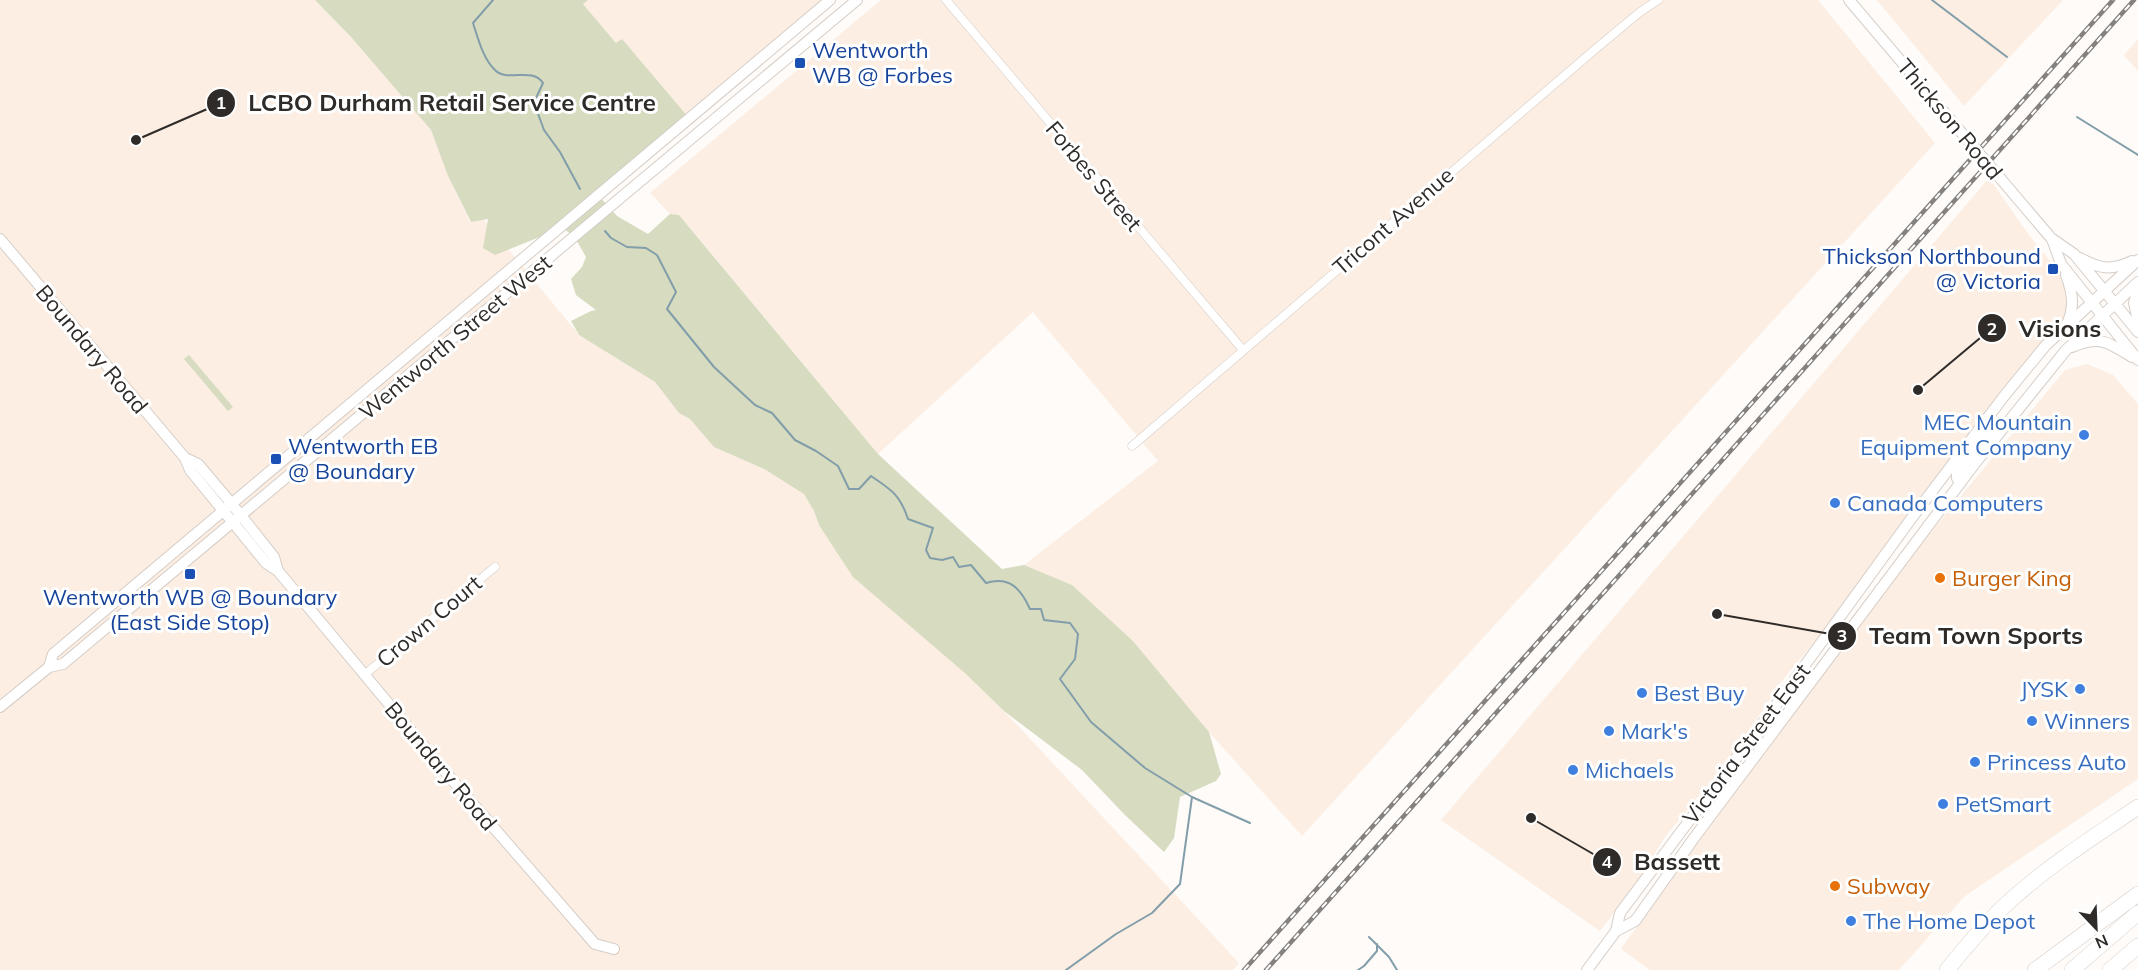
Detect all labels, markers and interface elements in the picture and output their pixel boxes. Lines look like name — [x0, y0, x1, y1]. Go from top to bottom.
place label: Wentworth WB @ Forbes — [812, 36, 953, 89]
street label: Thickson Road — [1891, 53, 2009, 185]
marker: Wentworth WB @ Forbes — [793, 56, 807, 70]
callout: LCBO Durham Retail Service Centre — [206, 82, 668, 124]
text: LCBO Durham Retail Service Centre — [248, 87, 656, 117]
text: 1 — [216, 91, 226, 114]
street label: Forbes Street — [1040, 115, 1148, 237]
street label: Tricont Avenue — [1327, 161, 1459, 281]
place label: Thickson Northbound @ Victoria — [1823, 242, 2041, 295]
street label: Wentworth Street West — [353, 248, 557, 426]
marker: Thickson Northbound @ Victoria — [2046, 262, 2060, 276]
street label: Boundary Road — [30, 279, 154, 419]
callout: Visions — [1977, 307, 2113, 349]
text: Visions — [2018, 313, 2101, 343]
text: 2 — [1987, 317, 1997, 340]
place label: MEC Mountain Equipment Company — [1860, 408, 2072, 461]
marker: MEC Mountain Equipment Company — [2077, 428, 2091, 442]
place label: Wentworth EB @ Boundary — [288, 432, 438, 485]
marker: Wentworth EB @ Boundary — [269, 452, 283, 466]
place label: Canada Computers — [1847, 489, 2044, 517]
marker: Canada Computers — [1828, 496, 1842, 510]
place label: Burger King — [1952, 564, 2072, 592]
marker: Wentworth WB @ Boundary (East Side Stop) — [183, 567, 197, 581]
street label: Crown Court — [371, 569, 488, 673]
marker: Burger King — [1933, 571, 1947, 585]
place label: Wentworth WB @ Boundary (East Side Stop) — [43, 583, 337, 636]
callout: Team Town Sports — [1827, 615, 2095, 657]
text: Team Town Sports — [1869, 620, 2083, 650]
text: 3 — [1837, 624, 1847, 647]
street label: Victoria Street East — [1676, 658, 1816, 830]
place label: JYSK — [2020, 675, 2069, 703]
place label: Best Buy — [1654, 679, 1745, 707]
marker: JYSK — [2073, 682, 2087, 696]
marker: Best Buy — [1635, 686, 1649, 700]
street label: Boundary Road — [379, 696, 503, 836]
place label: Winners — [2044, 707, 2130, 735]
marker: Winners — [2025, 714, 2039, 728]
place label: Mark's — [1621, 717, 1688, 745]
marker: Mark's — [1602, 724, 1616, 738]
place label: Princess Auto — [1987, 748, 2126, 776]
marker: Princess Auto — [1968, 755, 1982, 769]
place label: Michaels — [1585, 756, 1674, 784]
marker: Michaels — [1566, 763, 1580, 777]
place label: PetSmart — [1955, 790, 2051, 818]
marker: PetSmart — [1936, 797, 1950, 811]
callout: Bassett — [1592, 841, 1732, 883]
text: Bassett — [1634, 846, 1720, 876]
text: 4 — [1602, 850, 1613, 873]
place label: Subway — [1847, 872, 1930, 900]
marker: Subway — [1828, 879, 1842, 893]
north arrow — [2066, 898, 2126, 958]
place label: The Home Depot — [1863, 907, 2035, 935]
marker: The Home Depot — [1844, 914, 1858, 928]
text: N — [2092, 930, 2111, 953]

